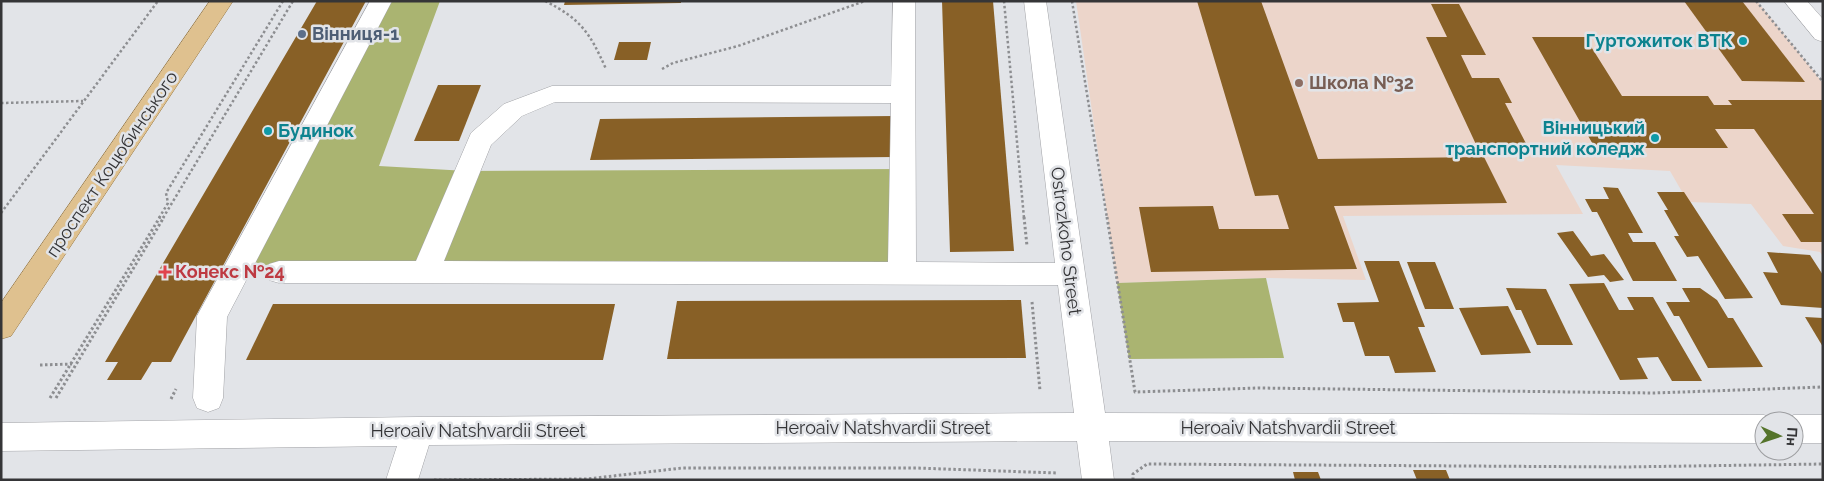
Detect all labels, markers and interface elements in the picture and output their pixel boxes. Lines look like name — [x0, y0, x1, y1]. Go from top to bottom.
place label: Вінниця-1 — [312, 23, 399, 44]
marker: Вінниця-1 — [296, 28, 308, 40]
place label: Гуртожиток ВТК — [1586, 30, 1734, 51]
marker: Гуртожиток ВТК — [1737, 35, 1749, 47]
street label: проспект Коцюбинського — [41, 67, 182, 261]
place label: Школа №32 — [1309, 72, 1414, 93]
marker: Школа №32 — [1293, 77, 1305, 89]
place label: Вінницький транспортний коледж — [1445, 117, 1646, 159]
place label: Будинок — [278, 120, 354, 141]
marker: Будинок — [262, 125, 274, 137]
marker: Вінницький транспортний коледж — [1649, 132, 1661, 144]
street label: Ostrozkoho Street — [1047, 166, 1086, 316]
place label: Конекс №24 — [175, 261, 285, 282]
marker: Конекс №24 — [159, 266, 171, 278]
north arrow — [1754, 411, 1804, 461]
street label: Heroaiv Natshvardii Street — [775, 417, 991, 438]
street label: Heroaiv Natshvardii Street — [1180, 417, 1396, 438]
street label: Heroaiv Natshvardii Street — [370, 420, 586, 441]
text: Пн — [1784, 427, 1800, 446]

